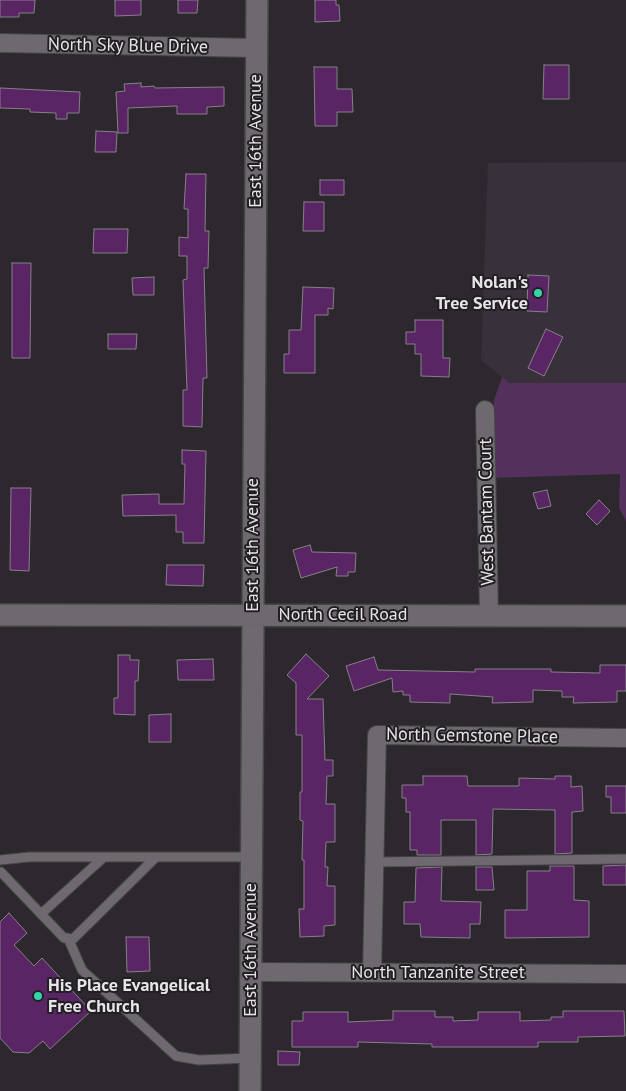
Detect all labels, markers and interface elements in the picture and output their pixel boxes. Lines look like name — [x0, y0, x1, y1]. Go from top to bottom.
street label: North Sky Blue Drive — [48, 34, 208, 58]
street label: East 16th Avenue — [245, 74, 267, 208]
place label: Nolan's Tree Service — [436, 272, 528, 314]
marker: Nolan's Tree Service — [532, 287, 544, 299]
street label: West Bantam Court — [475, 438, 499, 586]
street label: East 16th Avenue — [242, 478, 264, 612]
street label: North Cecil Road — [279, 604, 407, 626]
street label: North Gemstone Place — [386, 724, 558, 748]
street label: East 16th Avenue — [240, 883, 262, 1017]
street label: North Tanzanite Street — [351, 962, 525, 984]
place label: His Place Evangelical Free Church — [48, 975, 210, 1018]
marker: His Place Evangelical Free Church — [32, 990, 44, 1002]

